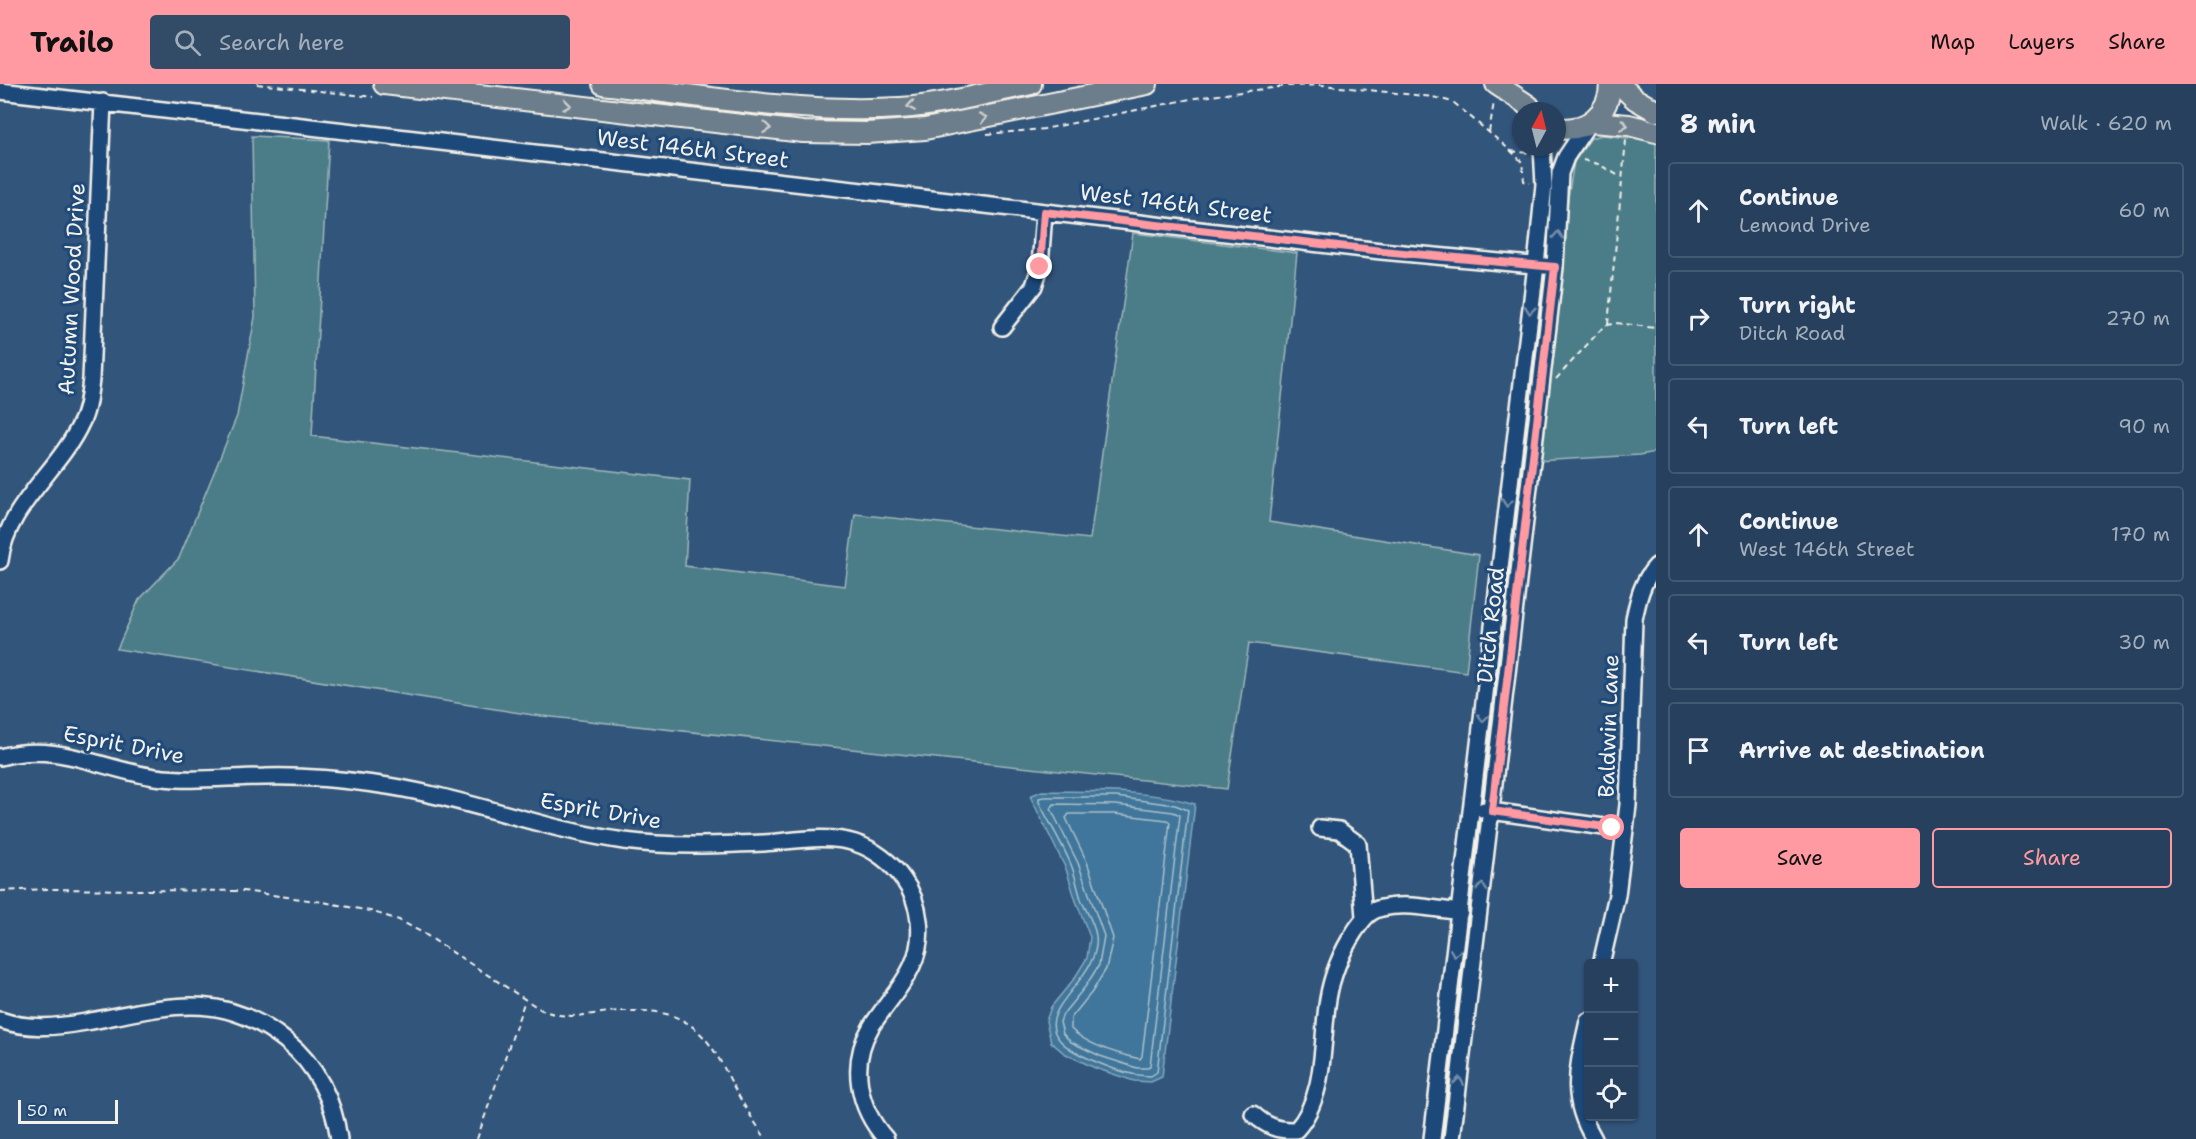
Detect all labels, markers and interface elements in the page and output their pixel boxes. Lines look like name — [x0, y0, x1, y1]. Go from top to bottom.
search box — [150, 15, 570, 69]
text: Trailo — [30, 23, 114, 61]
icon: search — [171, 26, 204, 59]
text: Search here — [219, 28, 345, 57]
text: Map — [1930, 28, 1975, 56]
text: Layers — [2008, 28, 2075, 56]
text: Share — [2108, 28, 2166, 56]
one-way arrow — [562, 98, 572, 111]
one-way arrow — [907, 100, 916, 112]
north arrow — [1512, 102, 1566, 156]
text: 8 min — [1680, 106, 1756, 141]
text: Walk · 620 m — [2040, 110, 2172, 136]
one-way arrow — [978, 112, 988, 125]
one-way arrow — [1619, 118, 1629, 131]
one-way arrow — [762, 121, 771, 134]
street label: West 146th Street — [595, 122, 791, 175]
street label: West 146th Street — [1078, 177, 1274, 230]
street label: Autumn Wood Drive — [51, 182, 92, 396]
text: Continue — [1739, 183, 1839, 212]
icon: ahead — [1682, 194, 1715, 227]
text: 60 m — [2118, 197, 2170, 223]
text: Lemond Drive — [1739, 212, 1871, 238]
one-way arrow — [1551, 230, 1564, 239]
route end — [1026, 253, 1052, 279]
text: Turn right — [1739, 291, 1856, 320]
icon: right — [1682, 302, 1715, 335]
one-way arrow — [1524, 305, 1536, 314]
text: 270 m — [2106, 305, 2170, 331]
text: Ditch Road — [1739, 320, 1845, 346]
icon: left — [1682, 410, 1715, 443]
text: Turn left — [1739, 412, 1838, 441]
text: 90 m — [2118, 413, 2170, 439]
one-way arrow — [1501, 499, 1514, 508]
text: Continue — [1739, 507, 1839, 536]
icon: ahead — [1682, 518, 1715, 551]
text: 170 m — [2111, 521, 2170, 547]
text: West 146th Street — [1739, 536, 1915, 562]
street label: Ditch Road — [1470, 565, 1511, 685]
icon: left — [1682, 626, 1715, 659]
text: Turn left — [1739, 628, 1838, 657]
text: 30 m — [2118, 629, 2170, 655]
street label: Baldwin Lane — [1592, 654, 1625, 798]
one-way arrow — [1477, 713, 1489, 722]
street label: Esprit Drive — [61, 719, 187, 770]
icon: arrive — [1682, 734, 1715, 767]
text: Arrive at destination — [1739, 736, 1985, 765]
street label: Esprit Drive — [538, 786, 664, 835]
route start — [1598, 814, 1624, 840]
button: Save — [1680, 828, 1920, 888]
button: Share — [1932, 828, 2172, 888]
one-way arrow — [1476, 883, 1488, 892]
one-way arrow — [1449, 949, 1461, 958]
map controls — [1584, 959, 1638, 1121]
button: + — [1584, 959, 1638, 1013]
button: − — [1584, 1013, 1638, 1067]
button: locate — [1584, 1067, 1638, 1121]
one-way arrow — [1452, 1076, 1464, 1086]
scale bar — [18, 1097, 118, 1124]
text: 50 m — [27, 1100, 67, 1121]

